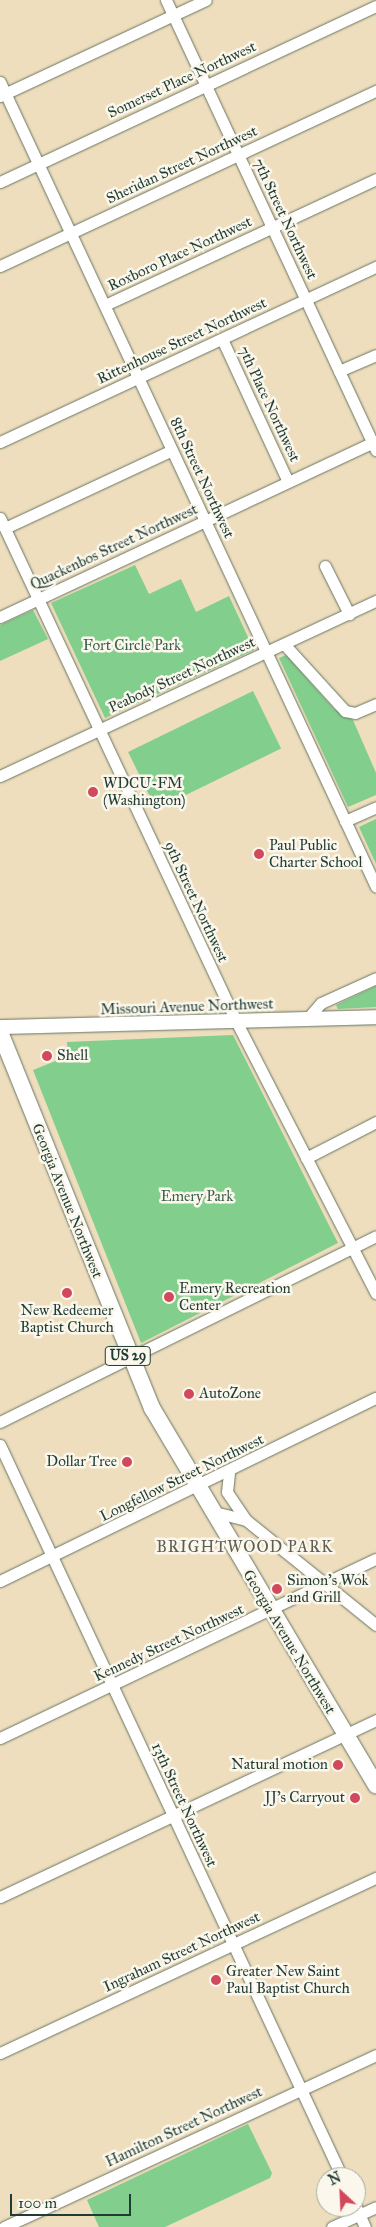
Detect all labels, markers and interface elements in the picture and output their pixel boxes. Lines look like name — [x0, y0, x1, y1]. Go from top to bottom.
street label: Somerset Place Northwest — [105, 38, 259, 122]
street label: Sheridan Street Northwest — [104, 122, 260, 208]
street label: 7th Street Northwest — [249, 156, 321, 282]
street label: Roxboro Place Northwest — [105, 213, 255, 295]
street label: Rittenhouse Street Northwest — [94, 294, 270, 388]
street label: 7th Place Northwest — [234, 343, 304, 465]
street label: 8th Street Northwest — [166, 415, 238, 541]
street label: Quackenbos Street Northwest — [28, 500, 200, 594]
street label: Peabody Street Northwest — [106, 633, 258, 717]
park label: Fort Circle Park — [83, 637, 181, 655]
place label: WDCU-FM (Washington) — [103, 774, 186, 809]
marker: WDCU-FM (Washington) — [87, 786, 99, 798]
place label: Paul Public Charter School — [269, 836, 363, 871]
street label: 9th Street Northwest — [160, 839, 232, 965]
marker: Paul Public Charter School — [253, 848, 265, 860]
street label: Missouri Avenue Northwest — [100, 995, 274, 1019]
place label: Shell — [57, 1047, 88, 1065]
marker: Shell — [41, 1050, 53, 1062]
street label: Georgia Avenue Northwest — [28, 1121, 106, 1281]
park label: Emery Park — [161, 1188, 233, 1206]
place label: Emery Recreation Center — [179, 1279, 291, 1314]
marker: New Redeemer Baptist Church — [61, 1287, 73, 1299]
marker: Emery Recreation Center — [163, 1291, 175, 1303]
place label: New Redeemer Baptist Church — [20, 1301, 114, 1336]
road number: US 29 — [104, 1344, 152, 1368]
place label: AutoZone — [199, 1385, 261, 1403]
marker: AutoZone — [183, 1388, 195, 1400]
street label: Longfellow Street Northwest — [97, 1430, 267, 1526]
place label: Dollar Tree — [46, 1453, 117, 1471]
marker: Dollar Tree — [121, 1456, 133, 1468]
district label: BRIGHTWOOD PARK — [154, 1537, 336, 1557]
street label: Georgia Avenue Northwest — [239, 1567, 339, 1717]
place label: Simon's Wok and Grill — [287, 1571, 369, 1606]
marker: Simon's Wok and Grill — [271, 1583, 283, 1595]
street label: Kennedy Street Northwest — [91, 1600, 247, 1686]
street label: 13th Street Northwest — [147, 1740, 221, 1870]
place label: Natural motion — [231, 1756, 328, 1774]
marker: Natural motion — [332, 1759, 344, 1771]
place label: JJ's Carryout — [265, 1789, 345, 1807]
marker: JJ's Carryout — [349, 1792, 361, 1804]
street label: Ingraham Street Northwest — [101, 1908, 263, 1996]
place label: Greater New Saint Paul Baptist Church — [226, 1962, 350, 1997]
marker: Greater New Saint Paul Baptist Church — [210, 1974, 222, 1986]
street label: Hamilton Street Northwest — [103, 2083, 265, 2171]
north arrow — [316, 2167, 366, 2217]
text: N — [326, 2169, 344, 2189]
scale bar — [12, 2184, 134, 2216]
text: 100 m — [18, 2194, 57, 2212]

